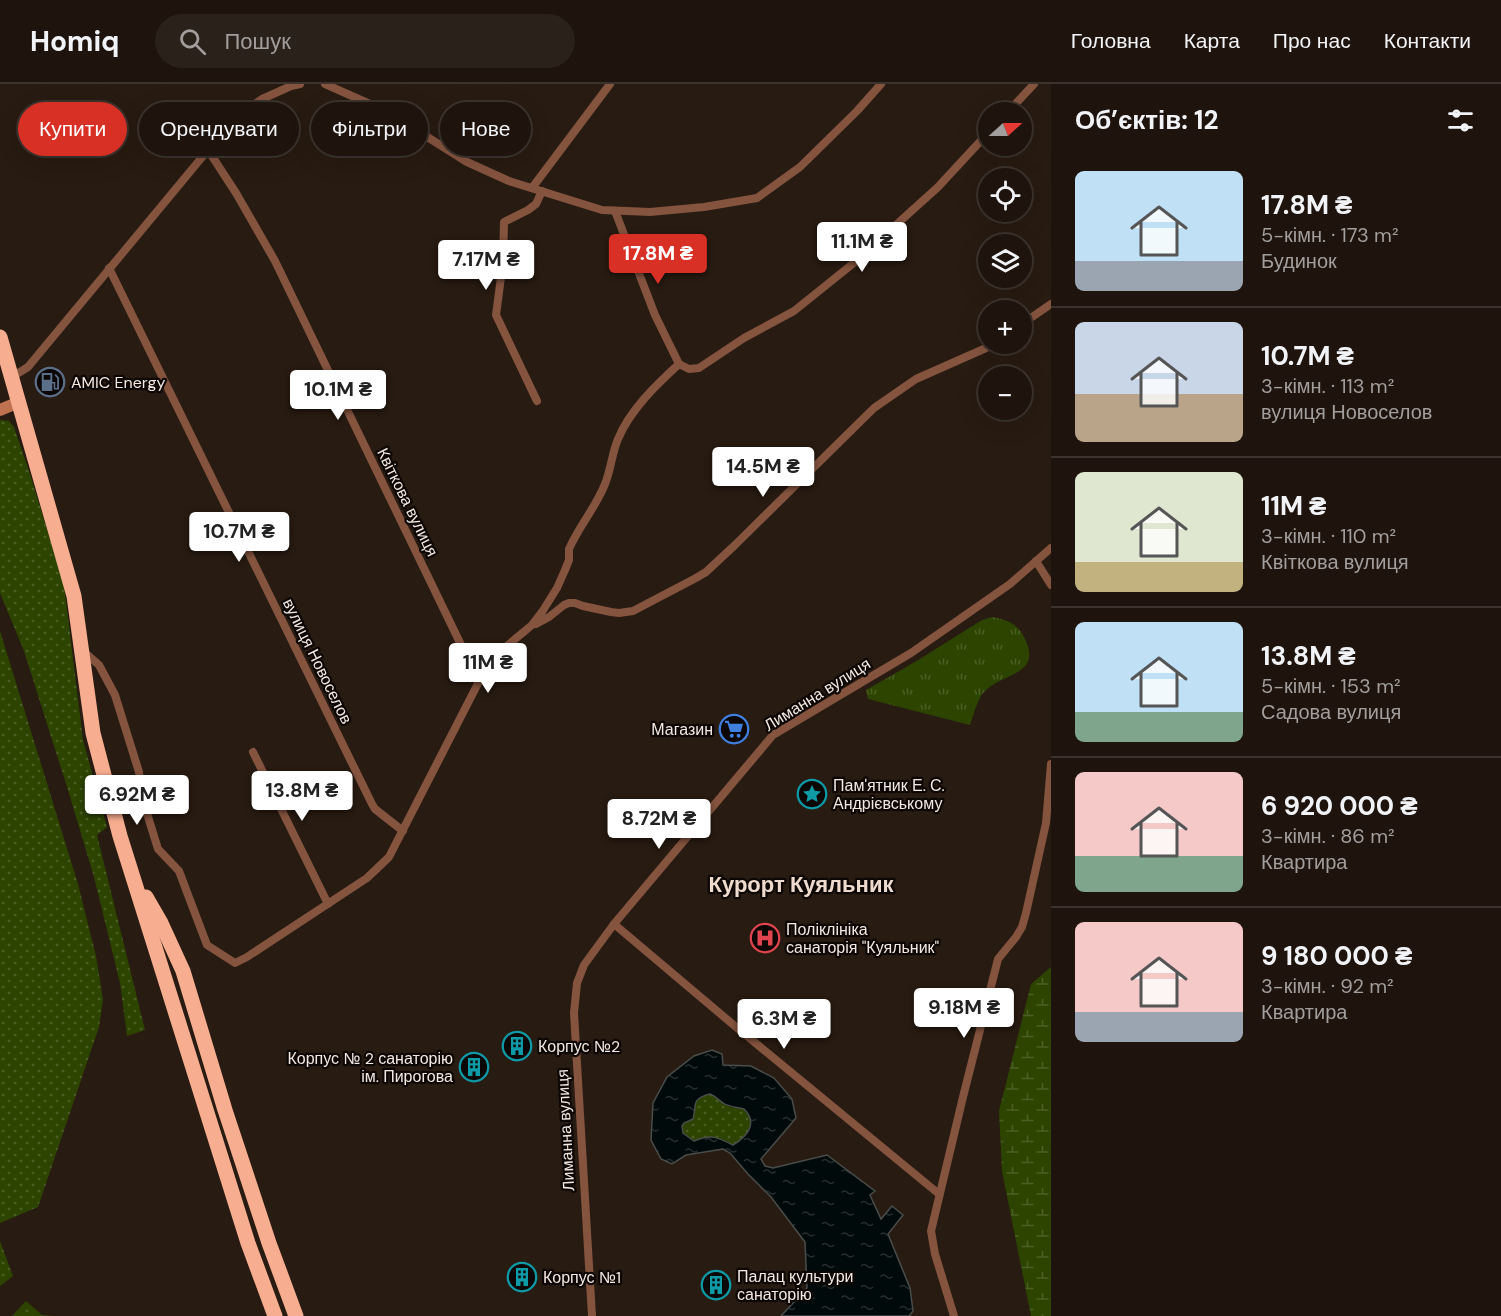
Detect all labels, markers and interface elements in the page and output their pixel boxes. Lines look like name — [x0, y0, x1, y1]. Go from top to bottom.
search box — [155, 14, 575, 68]
text: Homiq — [30, 23, 119, 60]
icon: search — [176, 25, 209, 58]
text: Пошук — [224, 27, 291, 56]
text: Головна — [1071, 27, 1151, 55]
text: Карта — [1184, 27, 1240, 55]
text: Про нас — [1273, 27, 1351, 55]
text: Контакти — [1384, 27, 1471, 55]
chip: Купити — [18, 102, 127, 156]
chip: Орендувати — [139, 102, 299, 156]
chip: Фільтри — [311, 102, 428, 156]
chip: Нове — [440, 102, 531, 156]
north arrow — [978, 102, 1032, 156]
map controls — [978, 102, 1032, 420]
text: Об’єктів: 12 — [1075, 103, 1218, 137]
icon: filters — [1444, 104, 1477, 137]
button: locate — [978, 168, 1032, 222]
text: 17.8M ₴ — [1261, 188, 1352, 222]
icon: home — [1123, 195, 1195, 267]
pin: 11.1M ₴ — [807, 222, 917, 273]
text: 5-кімн. · 173 m² — [1261, 222, 1399, 248]
text: 11.1M ₴ — [831, 228, 893, 254]
pin: 17.8M ₴ — [603, 234, 713, 285]
button: layers — [978, 234, 1032, 288]
pin: 7.17M ₴ — [431, 240, 541, 291]
text: 17.8M ₴ — [623, 240, 693, 266]
text: 7.17M ₴ — [452, 246, 520, 272]
text: Будинок — [1261, 248, 1337, 274]
button: + — [978, 300, 1032, 354]
text: 10.7M ₴ — [1261, 339, 1354, 373]
icon: home — [1123, 346, 1195, 418]
fuel station icon: AMIC Energy — [34, 366, 66, 398]
button: − — [978, 366, 1032, 420]
pin: 10.1M ₴ — [283, 370, 393, 421]
place label: AMIC Energy — [71, 372, 166, 393]
text: 3-кімн. · 113 m² — [1261, 373, 1394, 399]
text: 10.1M ₴ — [304, 376, 372, 402]
text: вулиця Новоселов — [1261, 399, 1432, 425]
street label: Квіткова вулиця — [372, 445, 443, 560]
pin: 14.5M ₴ — [708, 447, 818, 498]
text: 14.5M ₴ — [726, 453, 800, 479]
text: 11M ₴ — [1261, 489, 1326, 523]
icon: home — [1123, 496, 1195, 568]
pin: 10.7M ₴ — [184, 512, 294, 563]
text: 10.7M ₴ — [203, 518, 275, 544]
text: 3-кімн. · 110 m² — [1261, 523, 1396, 549]
text: Квіткова вулиця — [1261, 549, 1409, 575]
street label: вулиця Новоселов — [278, 595, 357, 727]
text: 13.8M ₴ — [1261, 639, 1356, 673]
pin: 11M ₴ — [446, 643, 530, 694]
icon: home — [1123, 646, 1195, 718]
text: 11M ₴ — [463, 649, 513, 675]
street label: Лиманна вулиця — [760, 653, 875, 736]
text: 5-кімн. · 153 m² — [1261, 673, 1401, 699]
text: Садова вулиця — [1261, 699, 1401, 725]
supermarket icon: Магазин — [718, 713, 750, 745]
place label: Магазин — [651, 719, 713, 740]
pin: 13.8M ₴ — [247, 771, 357, 822]
pin: 6.92M ₴ — [82, 775, 192, 826]
place label: Пам'ятник Е. С. Андрієвському — [833, 775, 945, 814]
text: 13.8M ₴ — [266, 777, 338, 803]
place icon: Пам'ятник Е. С. Андрієвському — [796, 778, 828, 810]
text: 6.92M ₴ — [99, 781, 175, 807]
text: 6 920 000 ₴ — [1261, 789, 1418, 823]
icon: home — [1123, 796, 1195, 868]
pin: 8.72M ₴ — [604, 799, 714, 850]
text: 8.72M ₴ — [622, 805, 696, 831]
text: 3-кімн. · 86 m² — [1261, 823, 1395, 849]
text: Квартира — [1261, 849, 1347, 875]
district label: Курорт Куяльник — [709, 870, 894, 899]
place label: Поліклініка санаторія "Куяльник" — [786, 919, 940, 958]
hospital icon: Поліклініка санаторія "Куяльник" — [749, 922, 781, 954]
text: 9 180 000 ₴ — [1261, 939, 1412, 973]
icon: home — [1123, 946, 1195, 1018]
text: 3-кімн. · 92 m² — [1261, 973, 1394, 999]
pin: 9.18M ₴ — [909, 988, 1019, 1039]
text: 9.18M ₴ — [928, 994, 1000, 1020]
pin: 6.3M ₴ — [735, 999, 833, 1050]
text: Квартира — [1261, 999, 1347, 1025]
text: 6.3M ₴ — [752, 1005, 816, 1031]
building icon: Корпус №2 — [501, 1030, 533, 1062]
place label: Корпус №2 — [538, 1036, 620, 1057]
place label: Корпус № 2 санаторію ім. Пирогова — [287, 1048, 453, 1087]
building icon: Корпус № 2 санаторію ім. Пирогова — [458, 1051, 490, 1083]
street label: Лиманна вулиця — [552, 1068, 579, 1191]
building icon: Корпус №1 — [506, 1261, 538, 1293]
place label: Палац культури санаторію — [737, 1266, 853, 1305]
place label: Корпус №1 — [543, 1267, 621, 1288]
building icon: Палац культури санаторію — [700, 1269, 732, 1301]

